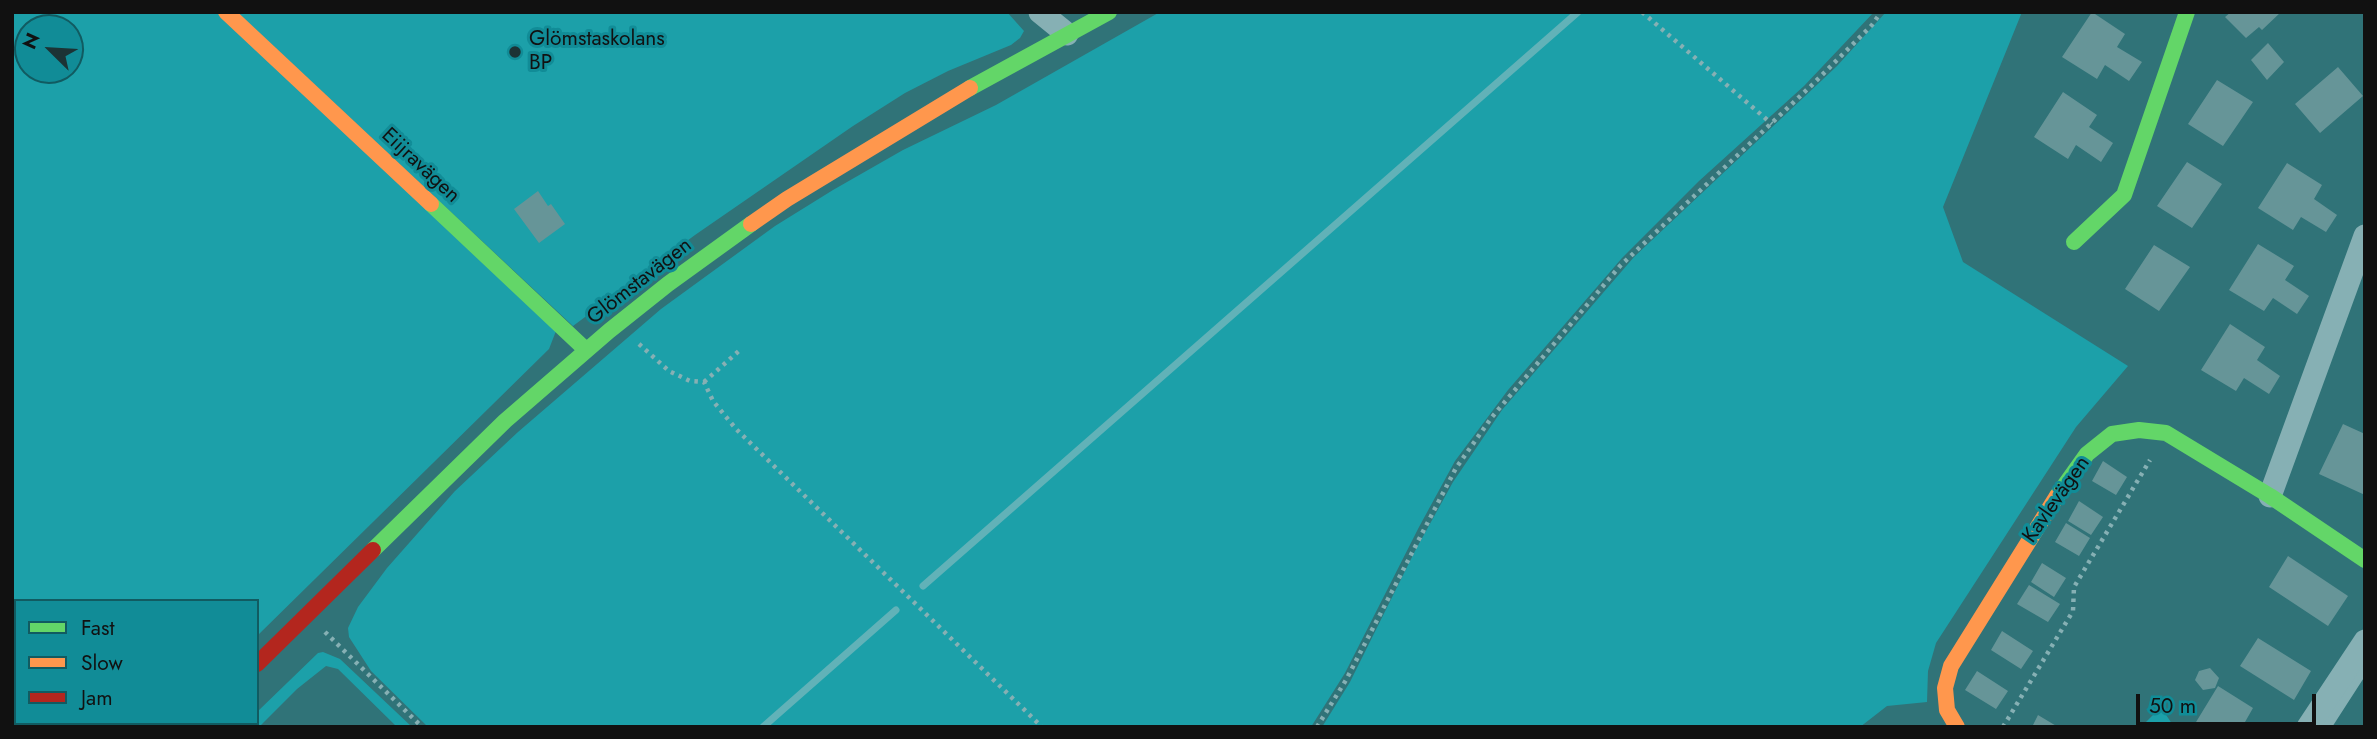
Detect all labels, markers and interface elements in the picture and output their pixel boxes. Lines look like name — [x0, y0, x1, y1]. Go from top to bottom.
north arrow — [14, 14, 84, 84]
place label: Glömstaskolans BP — [529, 27, 665, 77]
text: N — [16, 29, 47, 53]
marker: Glömstaskolans BP — [507, 44, 523, 60]
street label: Eiijravägen — [376, 123, 464, 209]
street label: Glömstavägen — [583, 233, 697, 331]
street label: Kavlevägen — [2018, 452, 2096, 548]
legend — [14, 599, 259, 725]
text: Fast — [81, 613, 114, 643]
text: Slow — [81, 648, 123, 678]
scale bar — [2139, 680, 2319, 724]
text: Jam — [81, 683, 113, 713]
text: 50 m — [2149, 691, 2196, 721]

